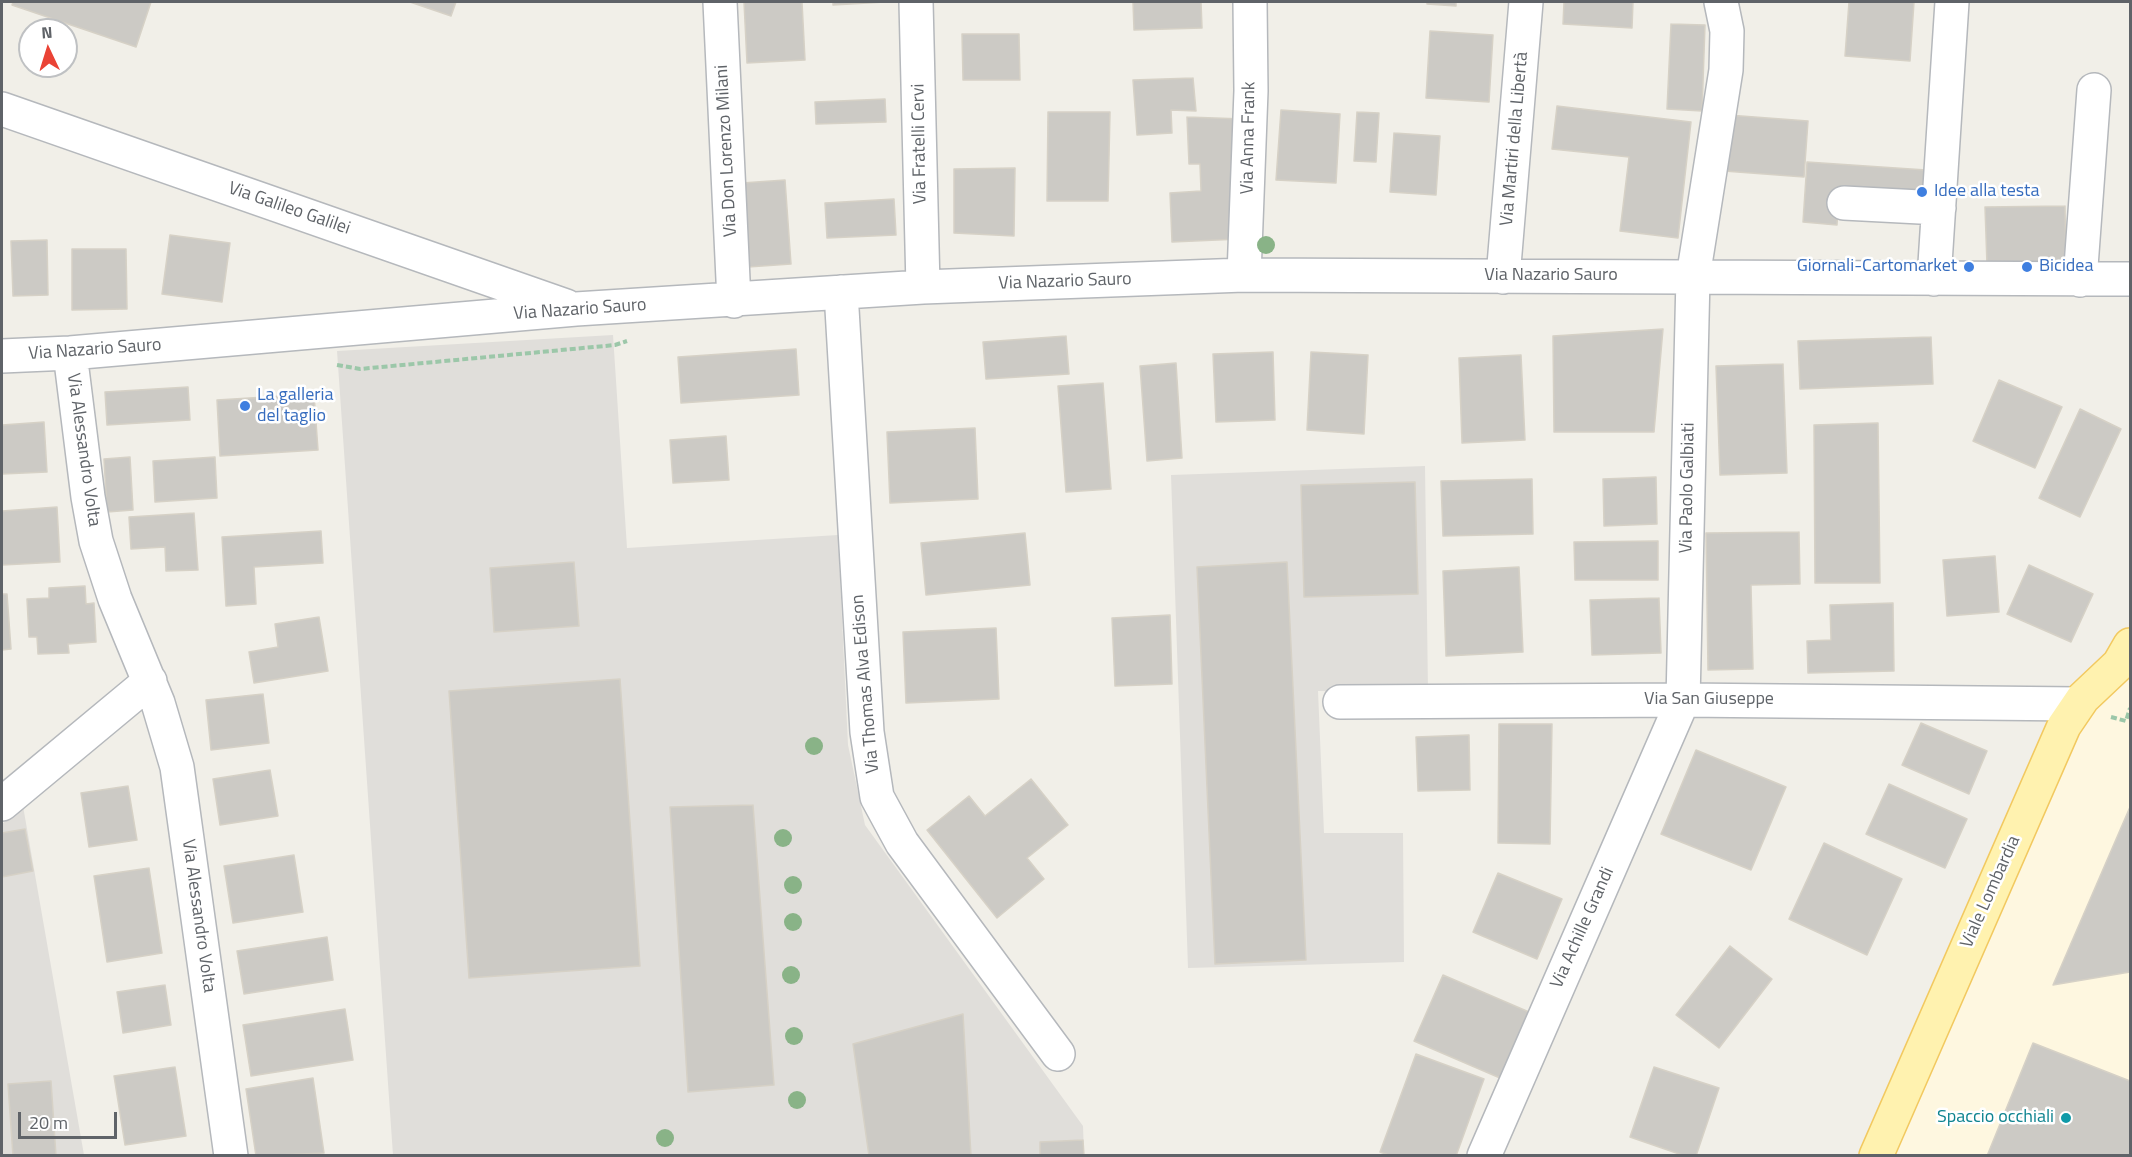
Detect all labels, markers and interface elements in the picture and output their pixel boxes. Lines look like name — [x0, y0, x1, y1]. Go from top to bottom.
north arrow — [18, 18, 78, 78]
text: N — [41, 20, 53, 44]
street label: Via Martiri della Libertà — [1497, 51, 1533, 227]
street label: Via Don Lorenzo Milani — [712, 64, 742, 238]
street label: Via Anna Frank — [1237, 81, 1261, 195]
street label: Via Fratelli Cervi — [908, 83, 932, 205]
street label: Via Galileo Galilei — [225, 178, 353, 240]
place label: Idee alla testa — [1934, 181, 2039, 203]
marker: Idee alla testa — [1915, 185, 1929, 199]
place label: Giornali-Cartomarket — [1797, 256, 1957, 278]
place label: Bicidea — [2039, 256, 2093, 278]
marker: Giornali-Cartomarket — [1962, 260, 1976, 274]
marker: Bicidea — [2020, 260, 2034, 274]
street label: Via Nazario Sauro — [1484, 265, 1618, 287]
street label: Via Nazario Sauro — [998, 269, 1132, 295]
street label: Via Nazario Sauro — [513, 295, 647, 325]
street label: Via Nazario Sauro — [28, 335, 162, 365]
street label: Via Alessandro Volta — [62, 372, 104, 528]
place label: La galleria del taglio — [257, 385, 333, 428]
marker: La galleria del taglio — [238, 399, 252, 413]
street label: Via Paolo Galbiati — [1676, 422, 1700, 554]
street label: Via Thomas Alva Edison — [847, 594, 885, 774]
street label: Via San Giuseppe — [1644, 689, 1774, 711]
street label: Viale Lombardia — [1957, 832, 2025, 952]
street label: Via Alessandro Volta — [177, 838, 219, 994]
street label: Via Achille Grandi — [1547, 864, 1619, 992]
scale bar — [21, 1100, 120, 1138]
place label: Spaccio occhiali — [1937, 1107, 2054, 1129]
text: 20 m — [29, 1109, 68, 1136]
marker: Spaccio occhiali — [2059, 1111, 2073, 1125]

